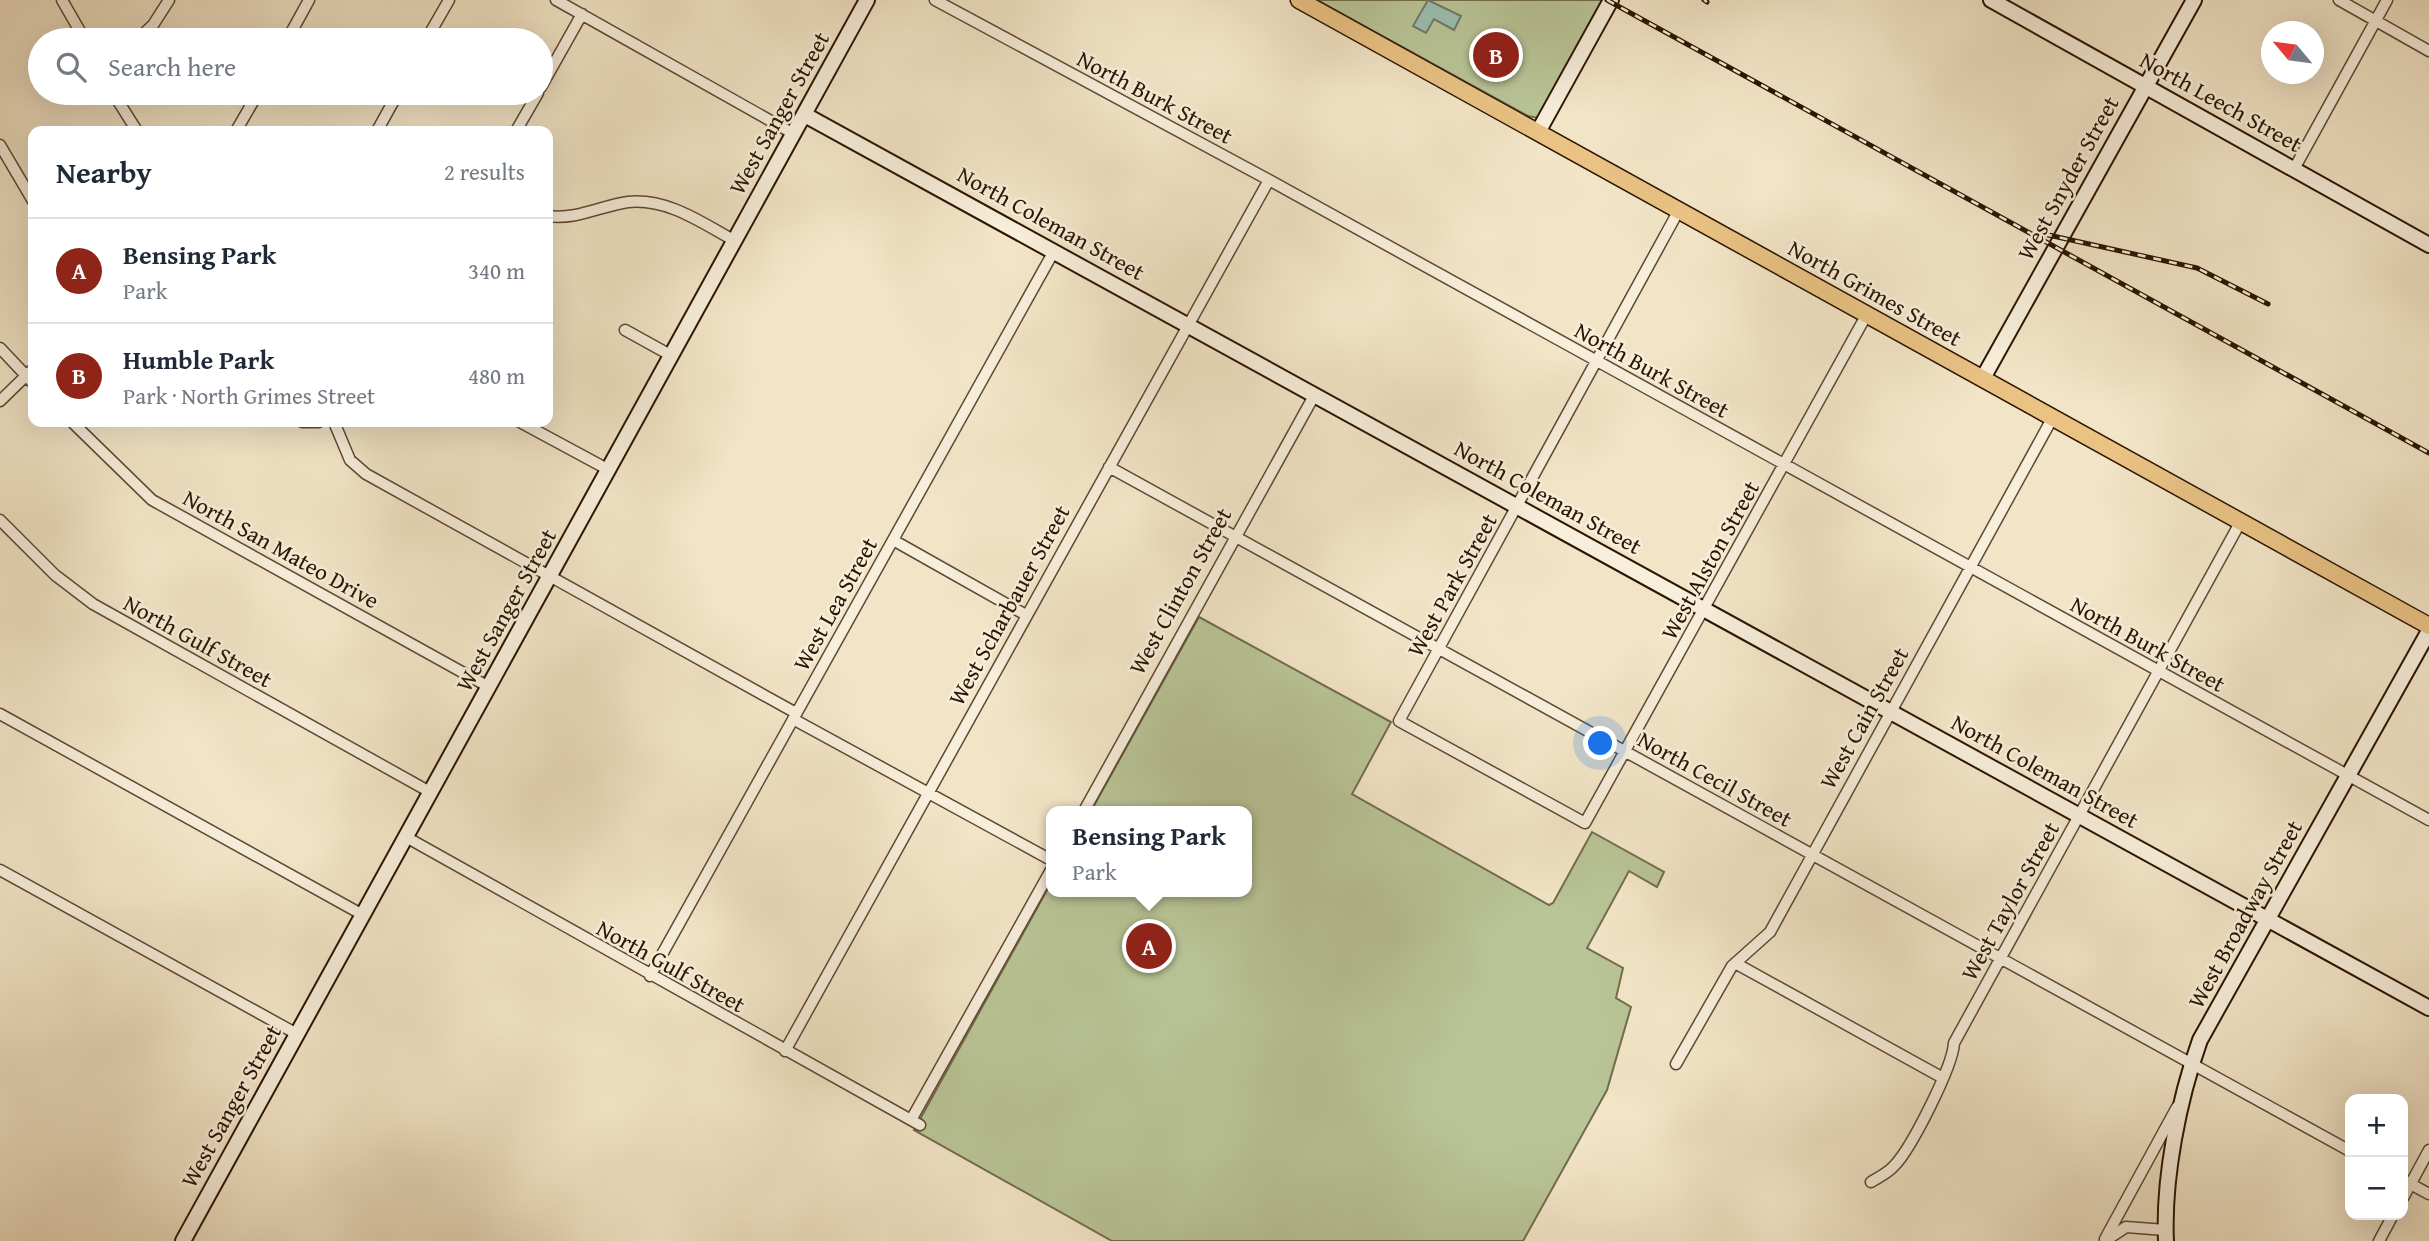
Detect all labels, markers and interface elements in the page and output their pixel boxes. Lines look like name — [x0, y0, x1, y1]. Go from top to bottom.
north arrow — [2261, 21, 2324, 84]
street label: West Sanger Street — [720, 25, 837, 200]
search box — [28, 28, 553, 105]
pin: B — [1473, 29, 1519, 81]
street label: North Burk Street — [1071, 42, 1239, 152]
street label: North Leech Street — [2134, 43, 2308, 160]
text: Search here — [108, 47, 236, 86]
icon: search — [52, 48, 90, 86]
street label: West Snyder Street — [2009, 90, 2126, 266]
text: Nearby — [56, 150, 152, 194]
text: 2 results — [444, 155, 525, 188]
street label: North Coleman Street — [952, 157, 1151, 288]
street label: North Grimes Street — [1782, 231, 1968, 354]
text: Bensing Park — [123, 235, 276, 274]
text: A — [72, 254, 86, 287]
text: 340 m — [468, 254, 525, 287]
text: Park — [123, 274, 167, 307]
street label: North Burk Street — [1569, 313, 1736, 426]
text: Humble Park — [123, 340, 274, 379]
text: B — [72, 359, 86, 392]
text: 480 m — [468, 359, 525, 392]
text: Park · North Grimes Street — [123, 379, 375, 412]
street label: North Coleman Street — [1449, 431, 1648, 562]
street label: West Alston Street — [1652, 474, 1767, 645]
street label: North San Mateo Drive — [177, 481, 385, 616]
street label: West Scharbauer Street — [940, 498, 1078, 711]
street label: West Clinton Street — [1120, 501, 1239, 680]
street label: West Park Street — [1398, 507, 1505, 662]
street label: West Sanger Street — [447, 522, 564, 697]
street label: West Lea Street — [784, 531, 885, 676]
street label: North Gulf Street — [118, 586, 279, 695]
street label: North Burk Street — [2065, 587, 2232, 700]
street label: West Cain Street — [1811, 641, 1916, 795]
street label: North Coleman Street — [1946, 705, 2145, 836]
street label: North Cecil Street — [1632, 722, 1798, 835]
your location — [1583, 726, 1617, 760]
popup — [1046, 806, 1252, 897]
street label: West Broadway Street — [2179, 814, 2310, 1014]
street label: West Taylor Street — [1952, 815, 2067, 986]
text: Bensing Park — [1072, 816, 1226, 855]
text: Park — [1072, 855, 1117, 888]
street label: North Gulf Street — [591, 911, 752, 1020]
pin: A — [1126, 920, 1172, 972]
street label: West Sanger Street — [172, 1018, 289, 1193]
map controls — [2345, 1094, 2408, 1220]
button: + — [2345, 1094, 2408, 1157]
button: − — [2345, 1157, 2408, 1220]

